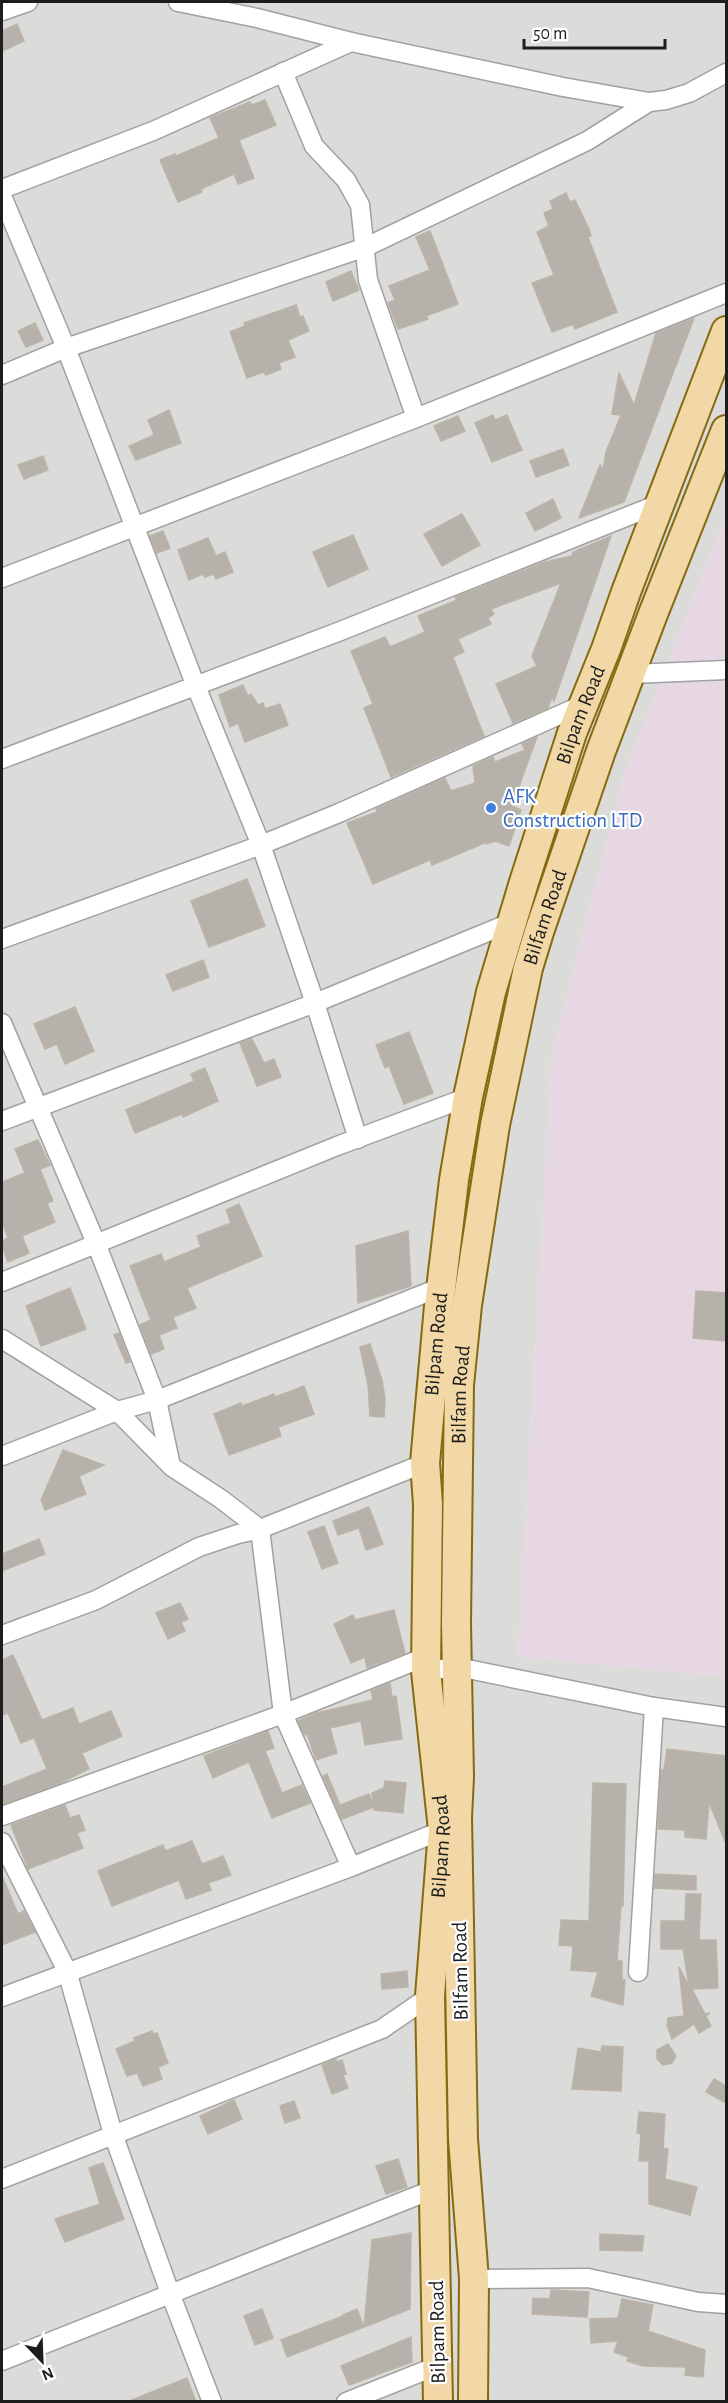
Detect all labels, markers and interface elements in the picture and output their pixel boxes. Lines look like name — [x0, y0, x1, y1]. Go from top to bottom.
scale bar — [524, 12, 665, 50]
text: 50 m — [533, 25, 567, 43]
street label: Bilpam Road — [553, 663, 609, 767]
place label: AFK Construction LTD — [503, 786, 642, 831]
marker: AFK Construction LTD — [484, 801, 498, 815]
street label: Bilfam Road — [520, 867, 571, 968]
street label: Bilpam Road — [421, 1291, 452, 1397]
street label: Bilfam Road — [448, 1344, 474, 1444]
street label: Bilpam Road — [428, 1794, 454, 1899]
street label: Bilfam Road — [449, 1921, 472, 2021]
street label: Bilpam Road — [426, 2280, 449, 2384]
north arrow — [12, 2331, 72, 2391]
text: N — [39, 2364, 56, 2383]

